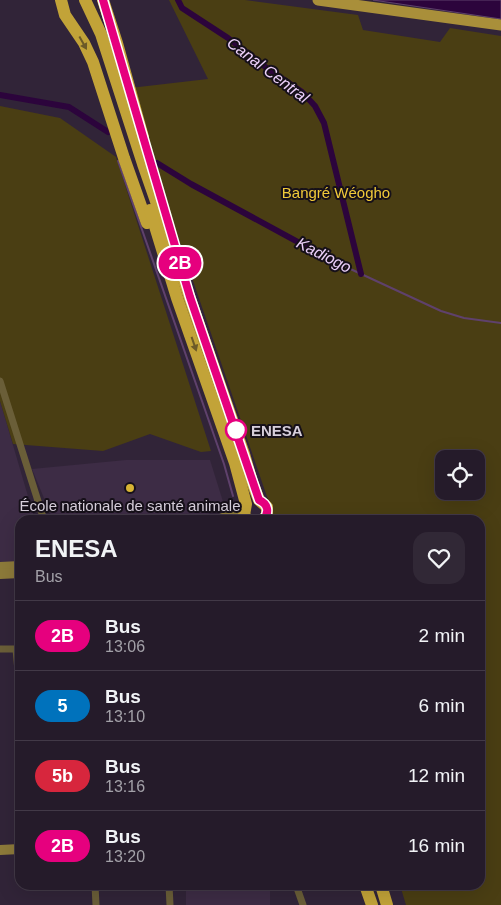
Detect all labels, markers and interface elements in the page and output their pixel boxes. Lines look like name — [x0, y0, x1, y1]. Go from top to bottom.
water label: Canal Central — [224, 34, 313, 106]
one-way arrow — [79, 36, 88, 49]
park label: Bangré Wéogho — [282, 184, 390, 201]
water label: Kadiogo — [294, 234, 354, 276]
line badge: 2B — [158, 247, 202, 279]
text: 2B — [168, 253, 192, 273]
one-way arrow — [190, 337, 198, 352]
marker: ENESA — [225, 419, 247, 441]
place label: ENESA — [251, 422, 303, 439]
map controls — [435, 450, 485, 500]
button: locate — [435, 450, 485, 500]
marker: École nationale de santé animale — [124, 482, 136, 494]
place label: École nationale de santé animale — [20, 497, 241, 514]
button: heart — [413, 532, 465, 584]
text: ENESA — [35, 535, 118, 562]
text: Bus — [35, 568, 63, 585]
text: Bus — [105, 616, 141, 637]
text: 2 min — [419, 625, 465, 646]
text: 2B — [51, 626, 74, 646]
text: 13:06 — [105, 638, 145, 655]
text: Bus — [105, 686, 141, 707]
text: 6 min — [419, 695, 465, 716]
text: 5 — [57, 696, 68, 716]
text: 13:10 — [105, 708, 145, 725]
text: Bus — [105, 756, 141, 777]
text: 12 min — [408, 765, 465, 786]
text: 5b — [52, 766, 73, 786]
text: 13:16 — [105, 778, 145, 795]
text: Bus — [105, 826, 141, 847]
text: 16 min — [408, 835, 465, 856]
text: 2B — [51, 836, 74, 856]
text: 13:20 — [105, 848, 145, 865]

